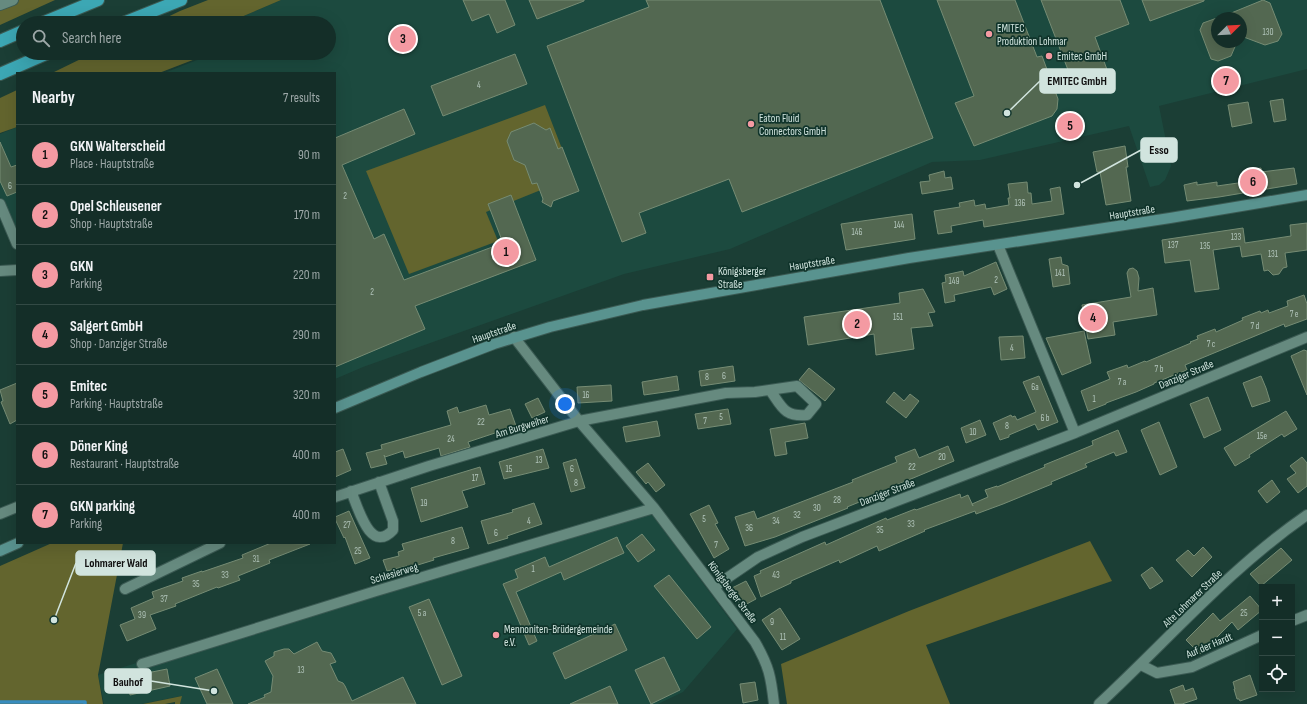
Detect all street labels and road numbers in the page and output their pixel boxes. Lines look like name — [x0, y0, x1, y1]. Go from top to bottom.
street label: Hauptstraße — [1108, 202, 1156, 222]
street label: Hauptstraße — [788, 253, 836, 273]
street label: Hauptstraße — [470, 319, 518, 346]
street label: Danziger Straße — [1157, 357, 1216, 392]
street label: Am Burgweiher — [493, 412, 550, 441]
street label: Danziger Straße — [858, 476, 917, 509]
street label: Königsberger Straße — [705, 559, 760, 626]
street label: Schlesierweg — [369, 560, 420, 587]
street label: Alte Lohmarer Straße — [1159, 567, 1225, 631]
street label: Auf der Hardt — [1183, 630, 1235, 661]

